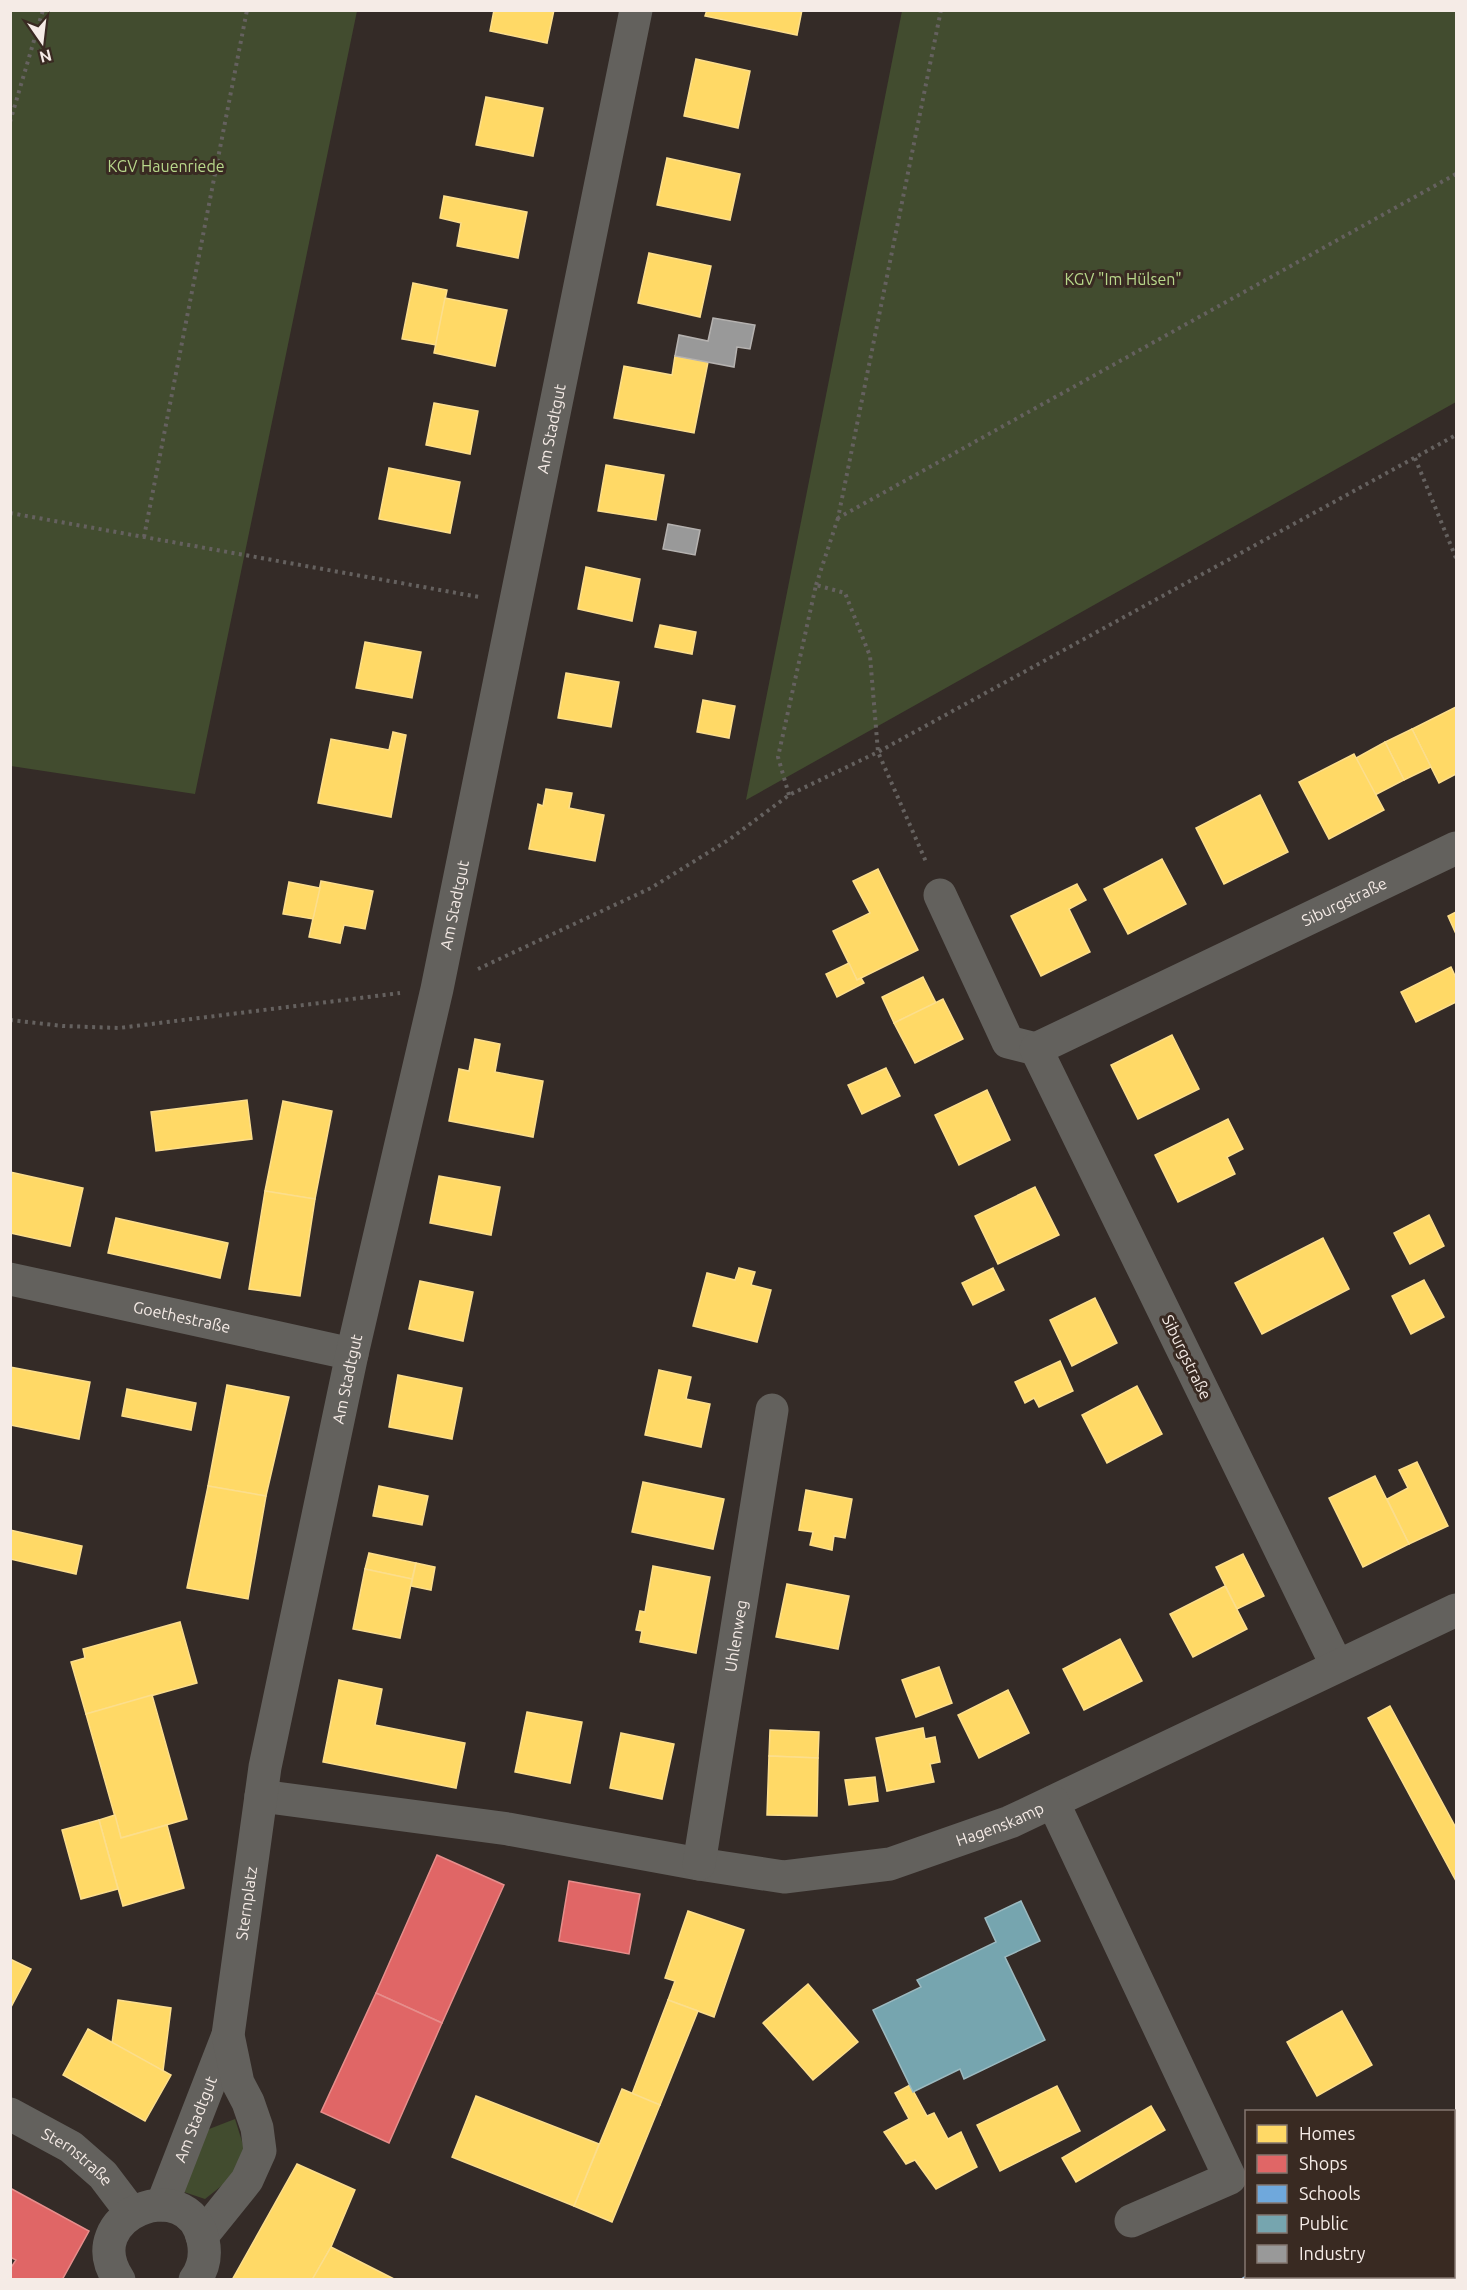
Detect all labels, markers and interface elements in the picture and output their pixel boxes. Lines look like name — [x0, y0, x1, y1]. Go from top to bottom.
north arrow — [12, 12, 72, 72]
text: N — [38, 46, 54, 67]
park label: KGV Hauenriede — [107, 157, 225, 175]
park label: KGV "Im Hülsen" — [1064, 270, 1182, 288]
street label: Am Stadtgut — [533, 382, 569, 475]
street label: Am Stadtgut — [436, 858, 472, 951]
street label: Siburgstraße — [1299, 874, 1389, 930]
street label: Goethestraße — [132, 1297, 232, 1336]
street label: Siburgstraße — [1159, 1312, 1215, 1402]
street label: Am Stadtgut — [329, 1332, 365, 1425]
street label: Uhlenweg — [721, 1599, 750, 1673]
street label: Hagenskamp — [953, 1798, 1047, 1849]
street label: Sternplatz — [232, 1865, 260, 1941]
street label: Am Stadtgut — [170, 2073, 220, 2165]
legend — [1245, 2110, 1455, 2278]
text: Homes — [1299, 2123, 1356, 2143]
street label: Sternstraße — [39, 2124, 117, 2189]
text: Shops — [1299, 2153, 1348, 2173]
text: Schools — [1299, 2183, 1361, 2203]
text: Public — [1299, 2213, 1348, 2233]
text: Industry — [1299, 2243, 1366, 2263]

